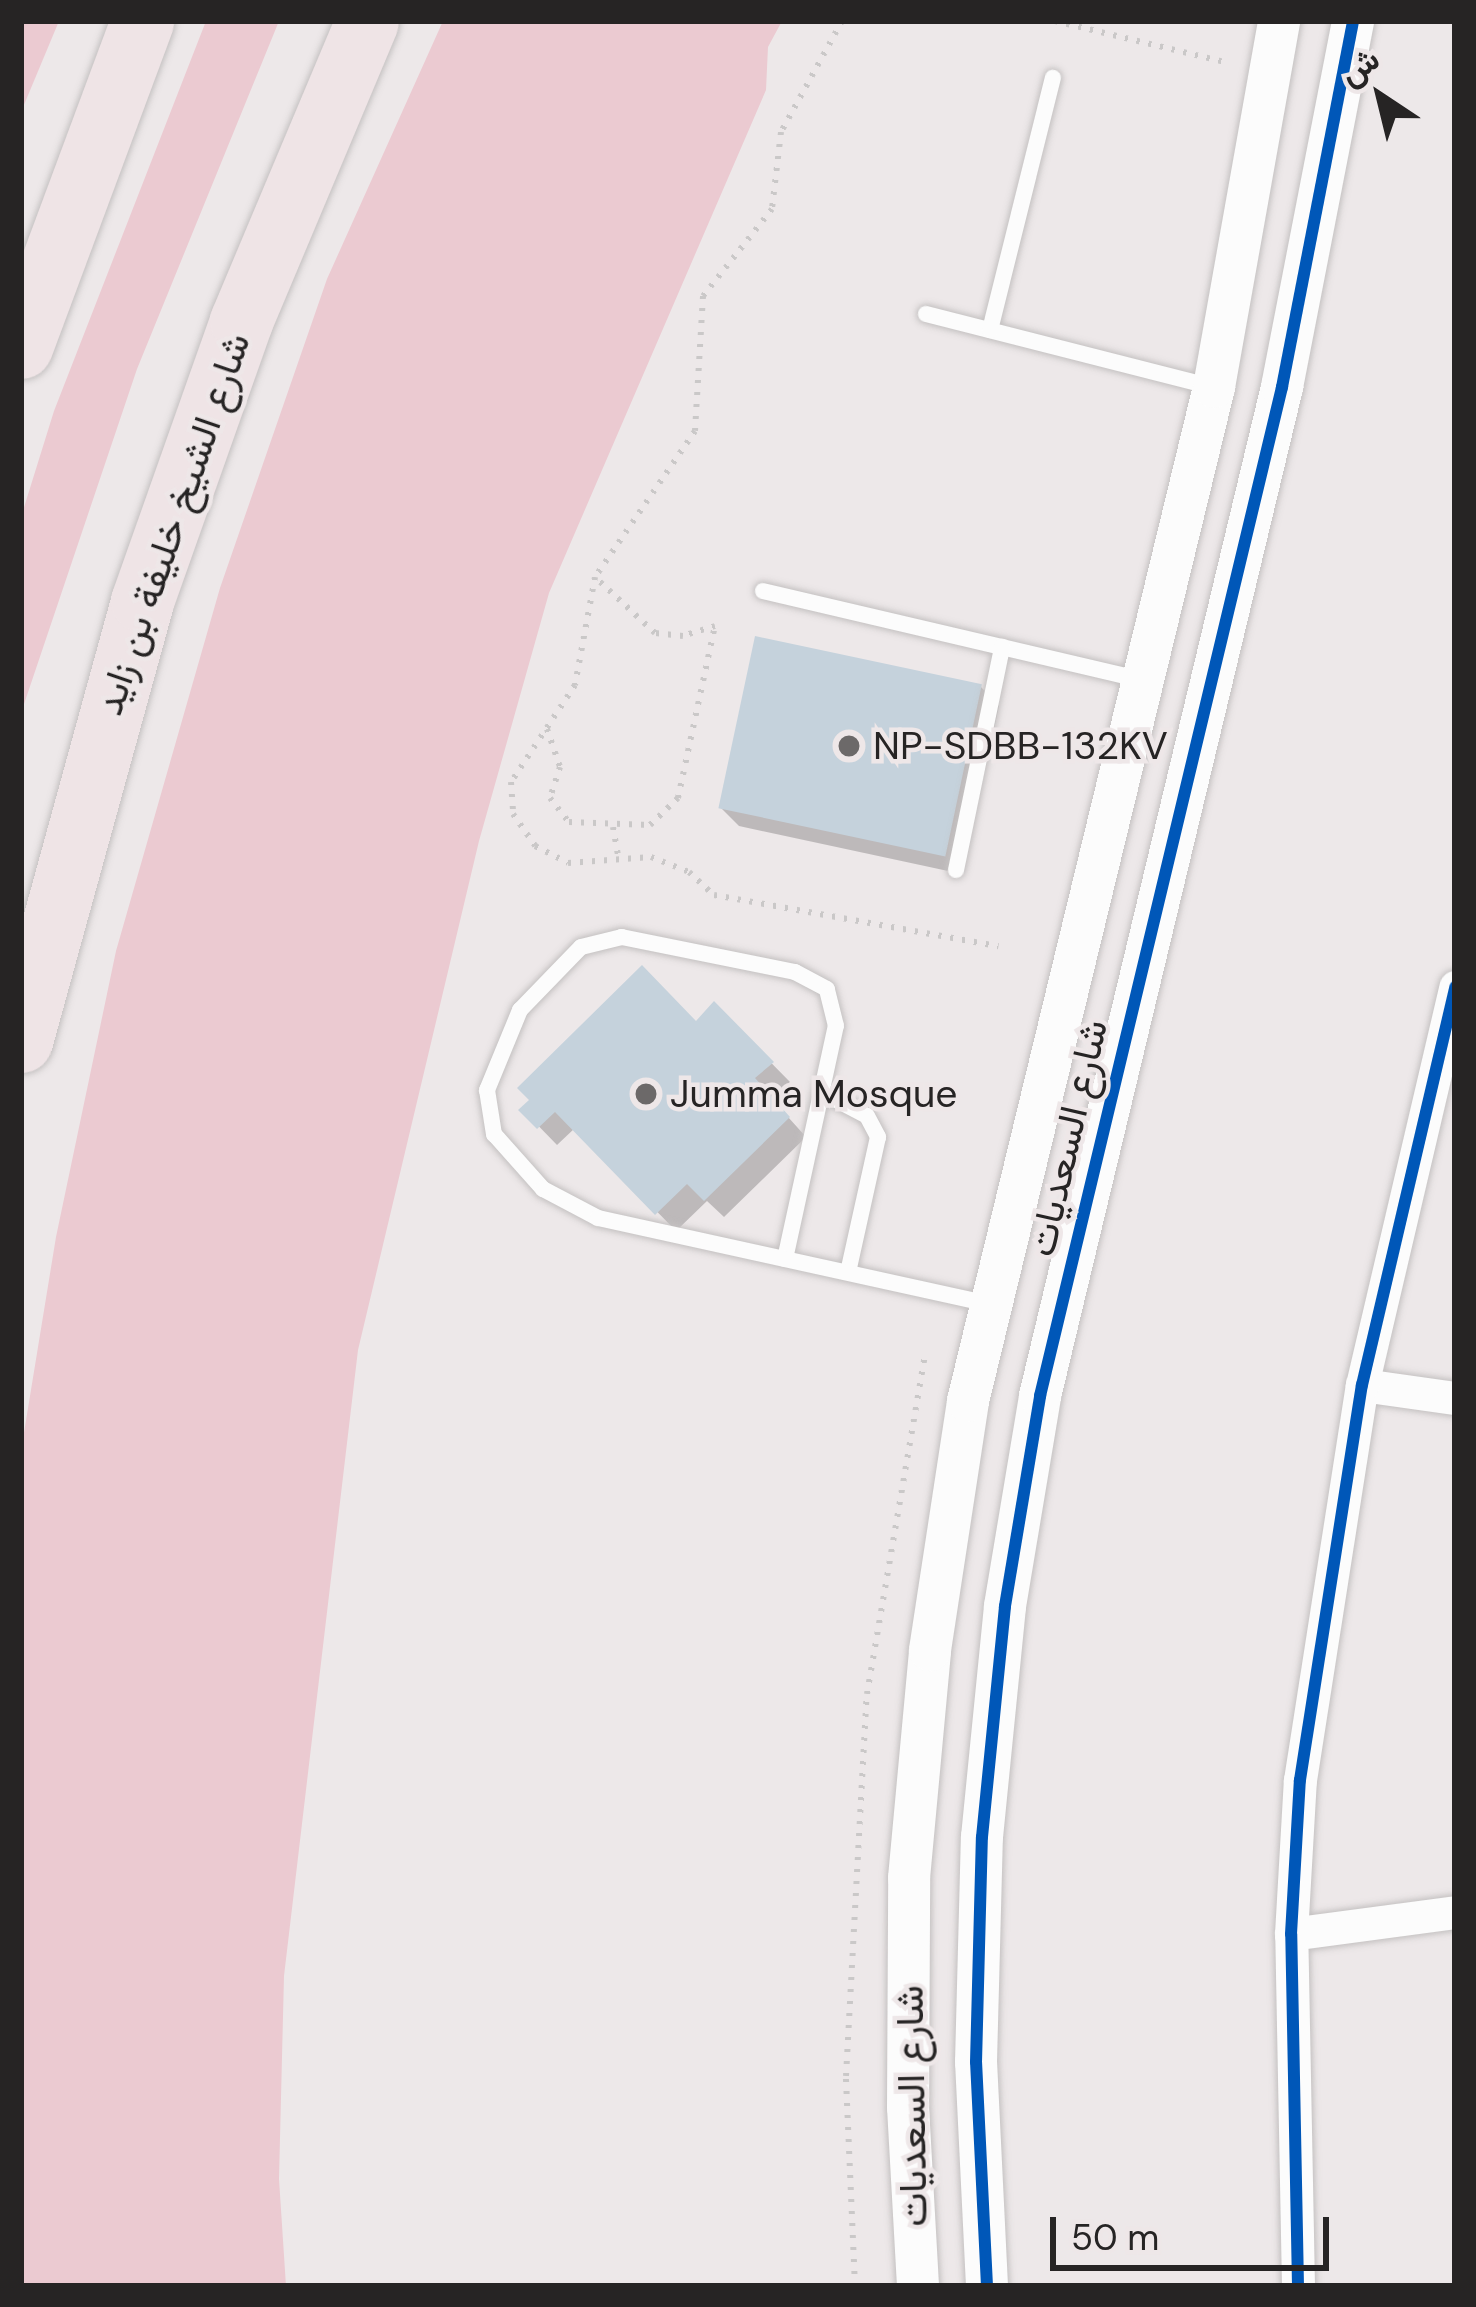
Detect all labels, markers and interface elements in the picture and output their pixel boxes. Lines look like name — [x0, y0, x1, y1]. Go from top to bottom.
north arrow — [1320, 36, 1440, 156]
text: ش — [1330, 37, 1388, 95]
street label: شارع الشيخ خليفة بن زايد — [86, 327, 260, 721]
place label: NP-SDBB-132KV — [873, 723, 1168, 769]
marker: NP-SDBB-132KV — [836, 733, 862, 759]
street label: شارع السعديات — [1018, 1015, 1118, 1261]
place label: Jumma Mosque — [670, 1071, 957, 1117]
marker: Jumma Mosque — [633, 1081, 659, 1107]
street label: شارع السعديات — [886, 1985, 938, 2227]
scale bar — [1056, 2193, 1335, 2267]
text: 50 m — [1071, 2214, 1159, 2261]

